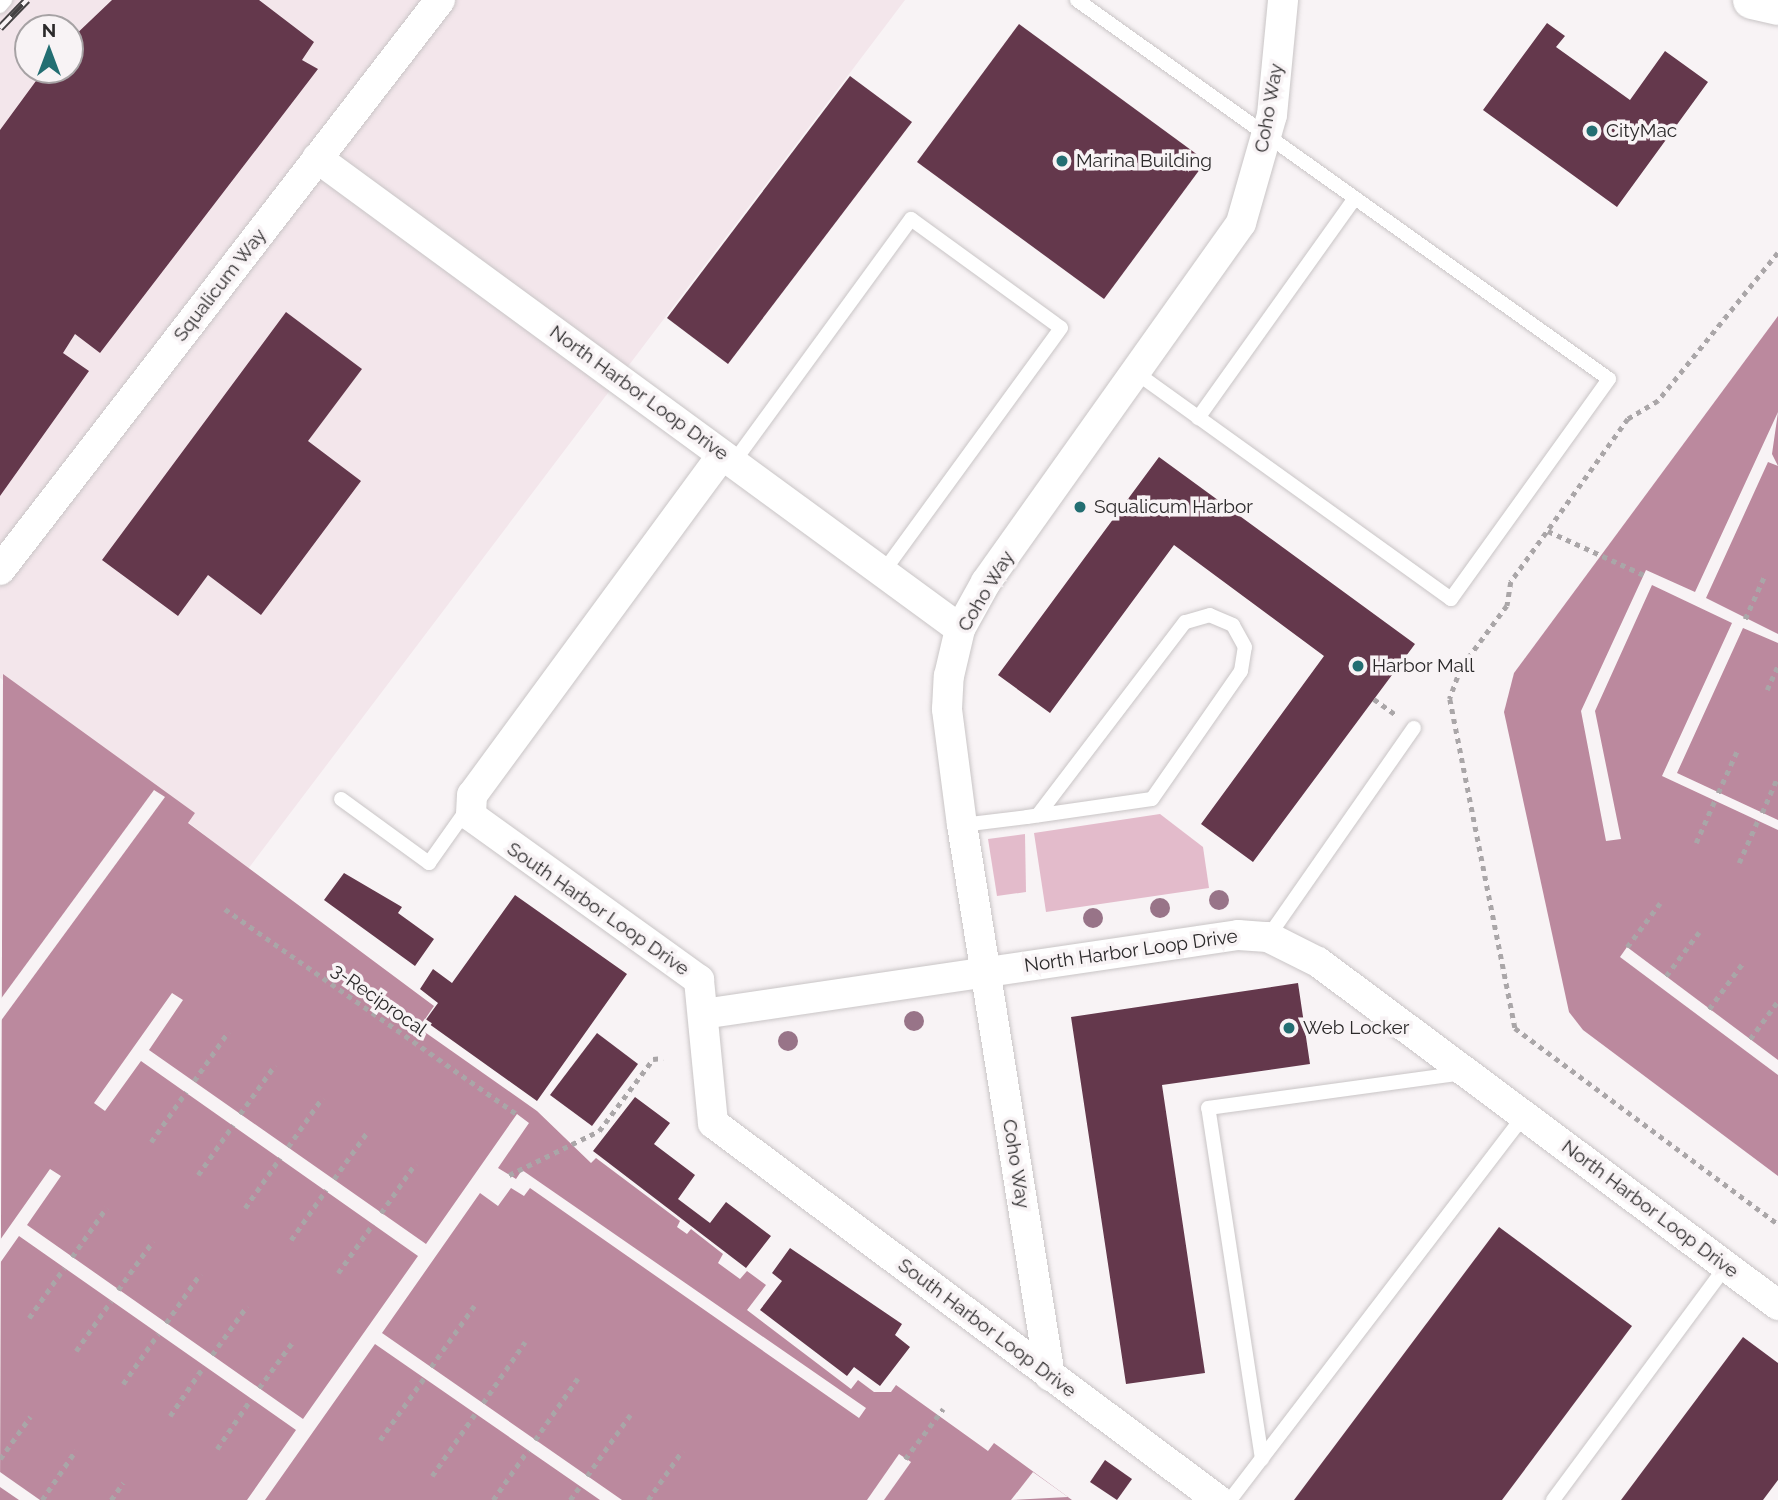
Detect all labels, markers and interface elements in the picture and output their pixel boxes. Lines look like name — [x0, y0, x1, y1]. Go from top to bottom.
north arrow — [14, 14, 84, 84]
text: N — [42, 19, 56, 41]
street label: Coho Way — [1250, 61, 1288, 155]
place label: CityMac — [1606, 120, 1677, 142]
marker: CityMac — [1584, 123, 1600, 139]
place label: Marina Building — [1076, 150, 1212, 172]
marker: Marina Building — [1054, 153, 1070, 169]
street label: Squalicum Way — [169, 224, 271, 346]
street label: North Harbor Loop Drive — [545, 320, 733, 466]
place label: Squalicum Harbor — [1094, 496, 1253, 518]
marker: Squalicum Harbor — [1072, 499, 1088, 515]
street label: Coho Way — [953, 546, 1019, 636]
place label: Harbor Mall — [1372, 655, 1475, 677]
marker: Harbor Mall — [1350, 658, 1366, 674]
street label: South Harbor Loop Drive — [502, 837, 694, 981]
street label: North Harbor Loop Drive — [1023, 925, 1239, 977]
street label: 3-Reciprocal — [327, 959, 431, 1041]
place label: Web Locker — [1303, 1017, 1409, 1039]
marker: Web Locker — [1281, 1020, 1297, 1036]
street label: Coho Way — [998, 1117, 1034, 1211]
street label: North Harbor Loop Drive — [1557, 1135, 1743, 1283]
street label: South Harbor Loop Drive — [893, 1254, 1081, 1402]

